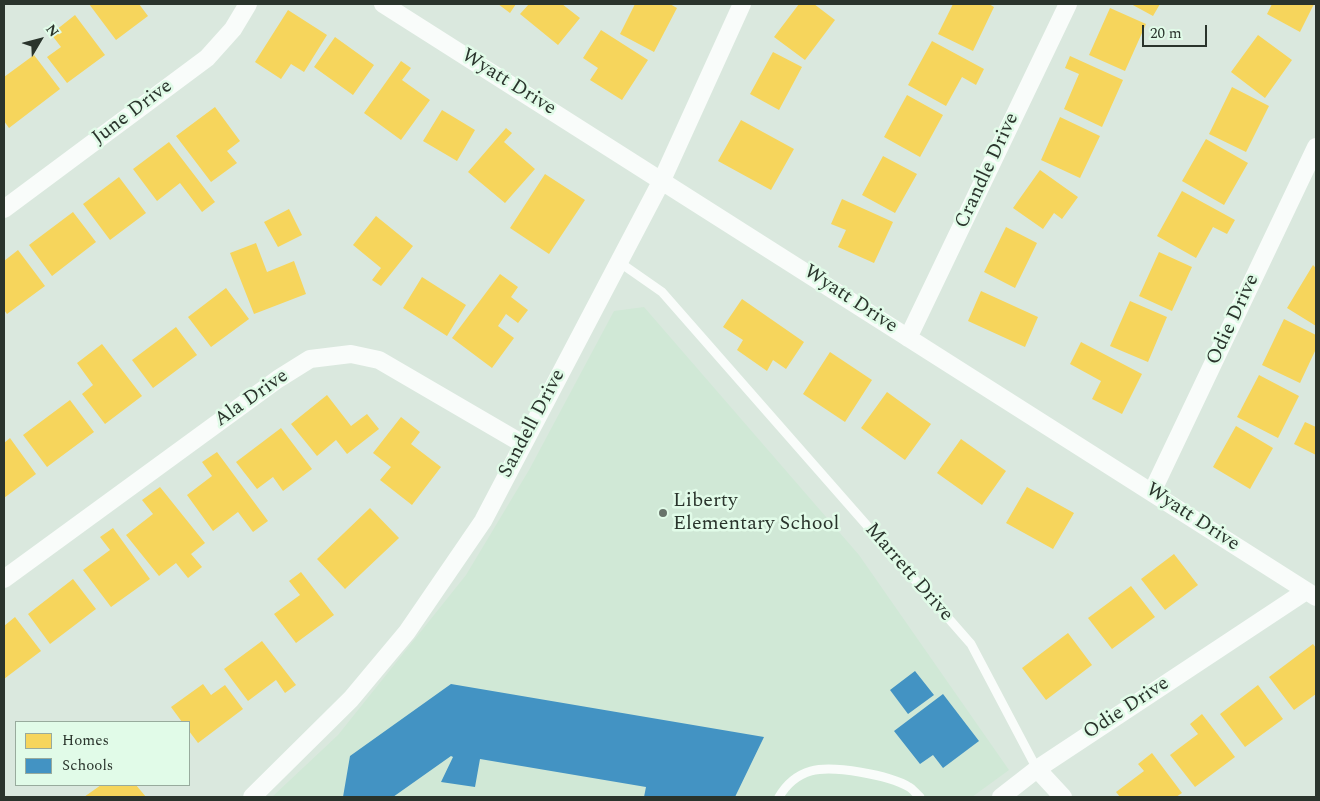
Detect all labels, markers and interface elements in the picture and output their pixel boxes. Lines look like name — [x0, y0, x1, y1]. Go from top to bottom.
north arrow — [15, 15, 65, 65]
scale bar — [1145, 15, 1210, 47]
text: N — [41, 20, 64, 42]
text: 20 m — [1150, 22, 1182, 45]
street label: Wyatt Drive — [456, 44, 560, 122]
street label: June Drive — [88, 75, 178, 151]
street label: Crandle Drive — [951, 109, 1025, 233]
street label: Wyatt Drive — [799, 261, 901, 339]
street label: Odie Drive — [1203, 271, 1265, 369]
street label: Ala Drive — [211, 365, 293, 433]
street label: Sandell Drive — [494, 366, 572, 482]
street label: Wyatt Drive — [1141, 479, 1243, 557]
place label: Liberty Elementary School — [673, 490, 839, 537]
marker: Liberty Elementary School — [657, 507, 669, 519]
street label: Marrett Drive — [859, 519, 957, 627]
street label: Odie Drive — [1080, 672, 1174, 746]
legend — [15, 721, 190, 786]
text: Homes — [62, 729, 109, 752]
text: Schools — [62, 754, 113, 777]

